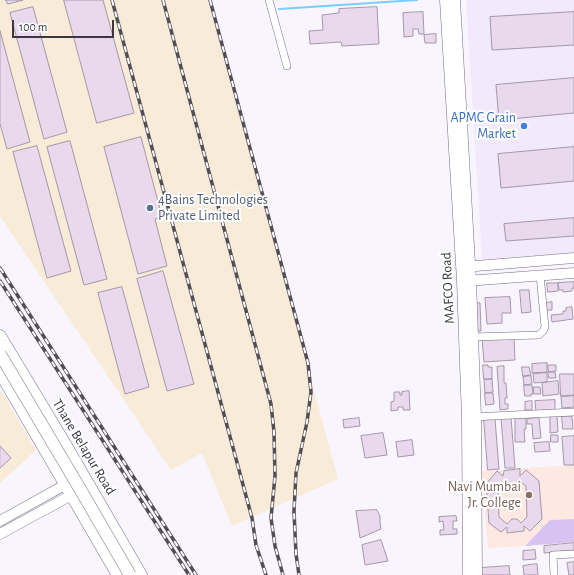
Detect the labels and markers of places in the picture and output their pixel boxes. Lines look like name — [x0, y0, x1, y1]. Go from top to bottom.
place label: APMC Grain Market — [450, 110, 516, 142]
marker: APMC Grain Market — [519, 121, 529, 131]
place label: 4Bains Technologies Private Limited — [158, 192, 268, 224]
marker: 4Bains Technologies Private Limited — [145, 203, 155, 213]
place label: Navi Mumbai Jr. College — [448, 479, 521, 512]
marker: Navi Mumbai Jr. College — [524, 490, 534, 500]

